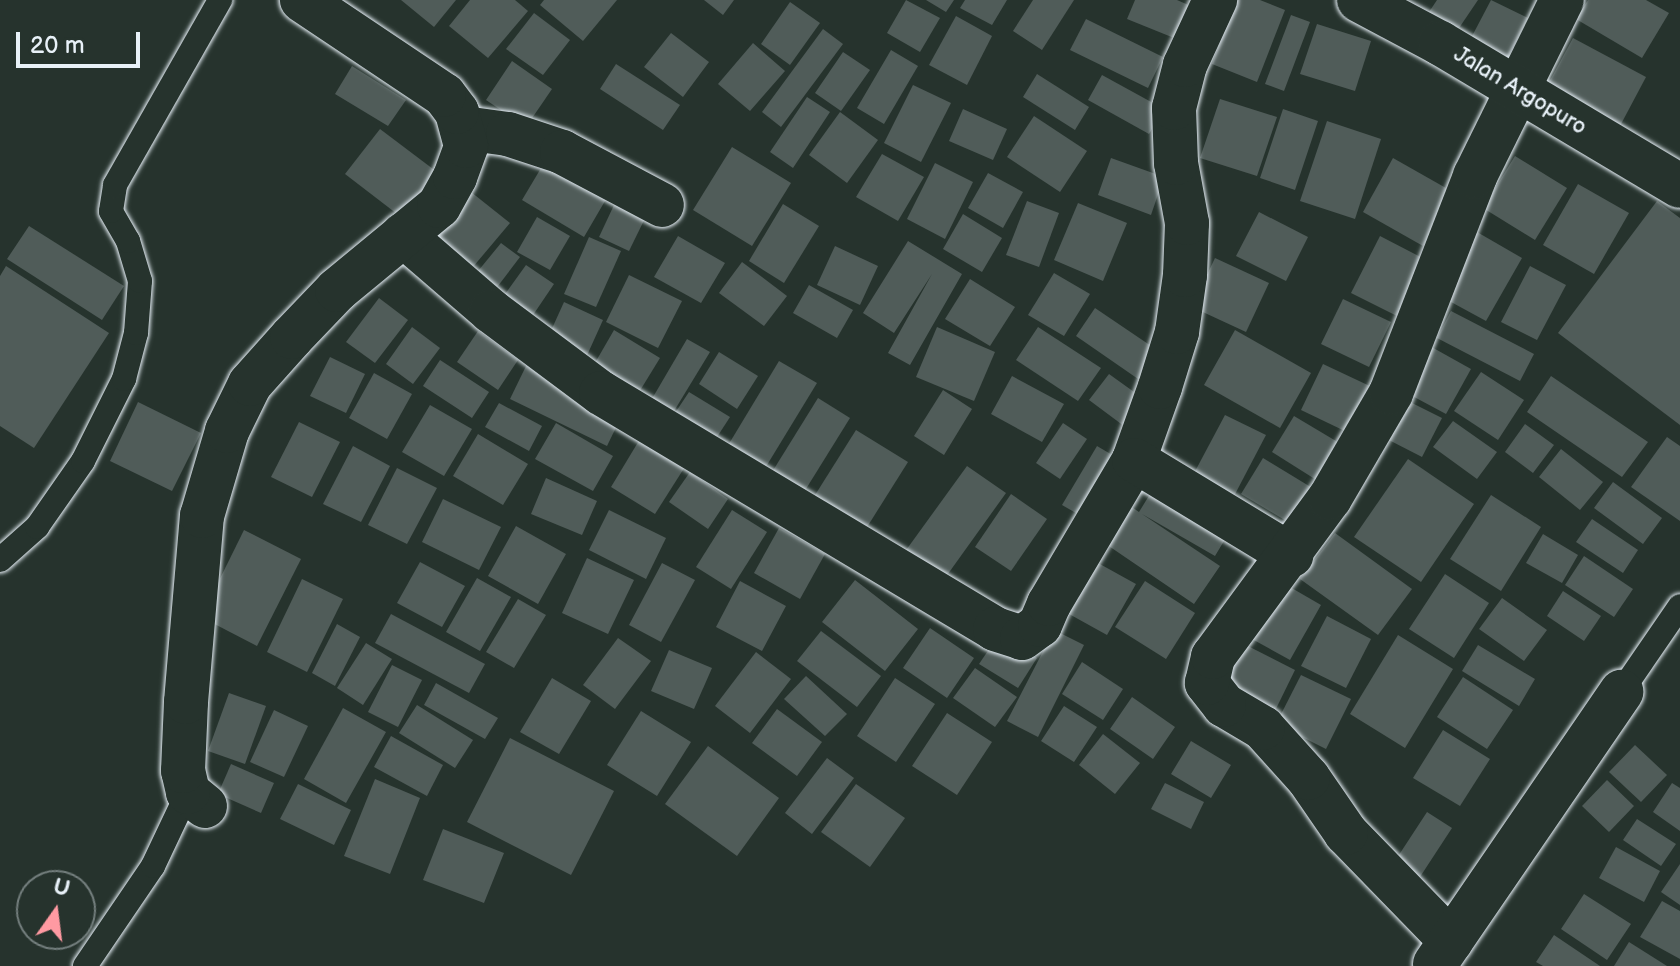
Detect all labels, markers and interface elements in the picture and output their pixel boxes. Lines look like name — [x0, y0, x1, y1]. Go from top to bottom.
scale bar — [20, 16, 144, 66]
text: 20 m — [30, 31, 85, 60]
street label: Jalan Argopuro — [1449, 41, 1591, 141]
north arrow — [16, 870, 96, 950]
text: U — [51, 873, 72, 903]

